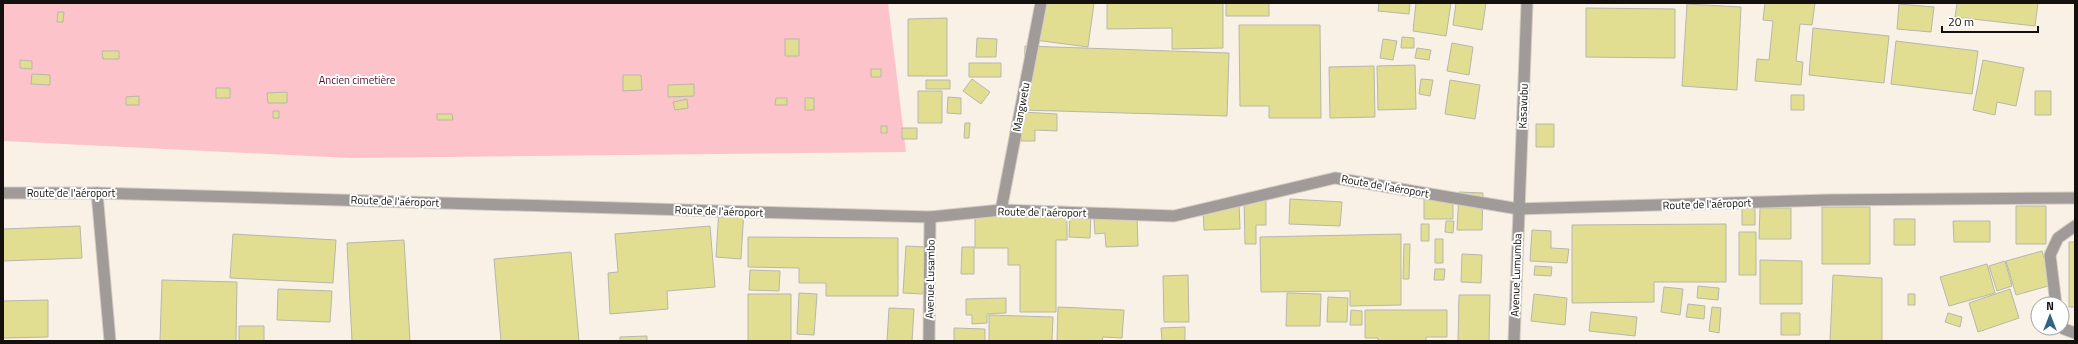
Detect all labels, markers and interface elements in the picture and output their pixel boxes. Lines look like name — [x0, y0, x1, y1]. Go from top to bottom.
scale bar — [1942, 8, 2038, 34]
text: 20 m — [1948, 12, 1974, 31]
park label: Ancien cimetière — [319, 72, 396, 88]
street label: Mangwetu — [1008, 81, 1034, 133]
street label: Kasavubu — [1514, 83, 1532, 129]
street label: Route de l'aéroport — [1340, 170, 1430, 202]
street label: Route de l'aéroport — [27, 185, 115, 201]
street label: Route de l'aéroport — [350, 191, 440, 211]
street label: Route de l'aéroport — [1662, 194, 1752, 214]
street label: Route de l'aéroport — [674, 201, 764, 221]
street label: Route de l'aéroport — [998, 203, 1087, 221]
street label: Avenue Lumumba — [1507, 233, 1525, 317]
street label: Avenue Lusambo — [921, 239, 939, 319]
north arrow — [2030, 296, 2070, 336]
text: N — [2046, 298, 2054, 314]

